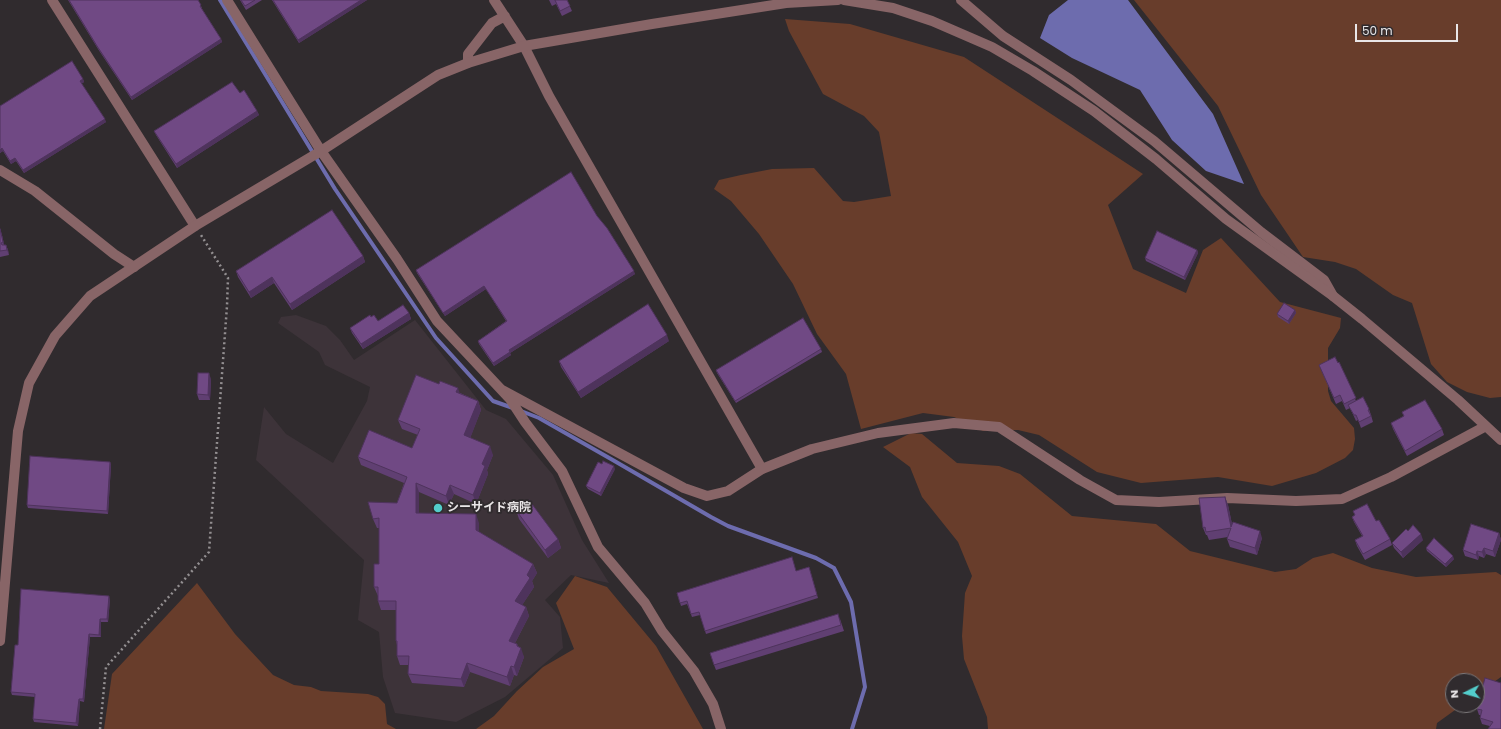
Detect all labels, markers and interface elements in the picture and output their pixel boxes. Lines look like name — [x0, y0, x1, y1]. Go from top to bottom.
scale bar — [1357, 16, 1460, 42]
text: 50 m — [1362, 22, 1393, 39]
place label: シーサイド病院 — [447, 501, 531, 515]
marker: シーサイド病院 — [432, 502, 444, 514]
north arrow — [1445, 673, 1485, 713]
text: N — [1446, 689, 1462, 699]

